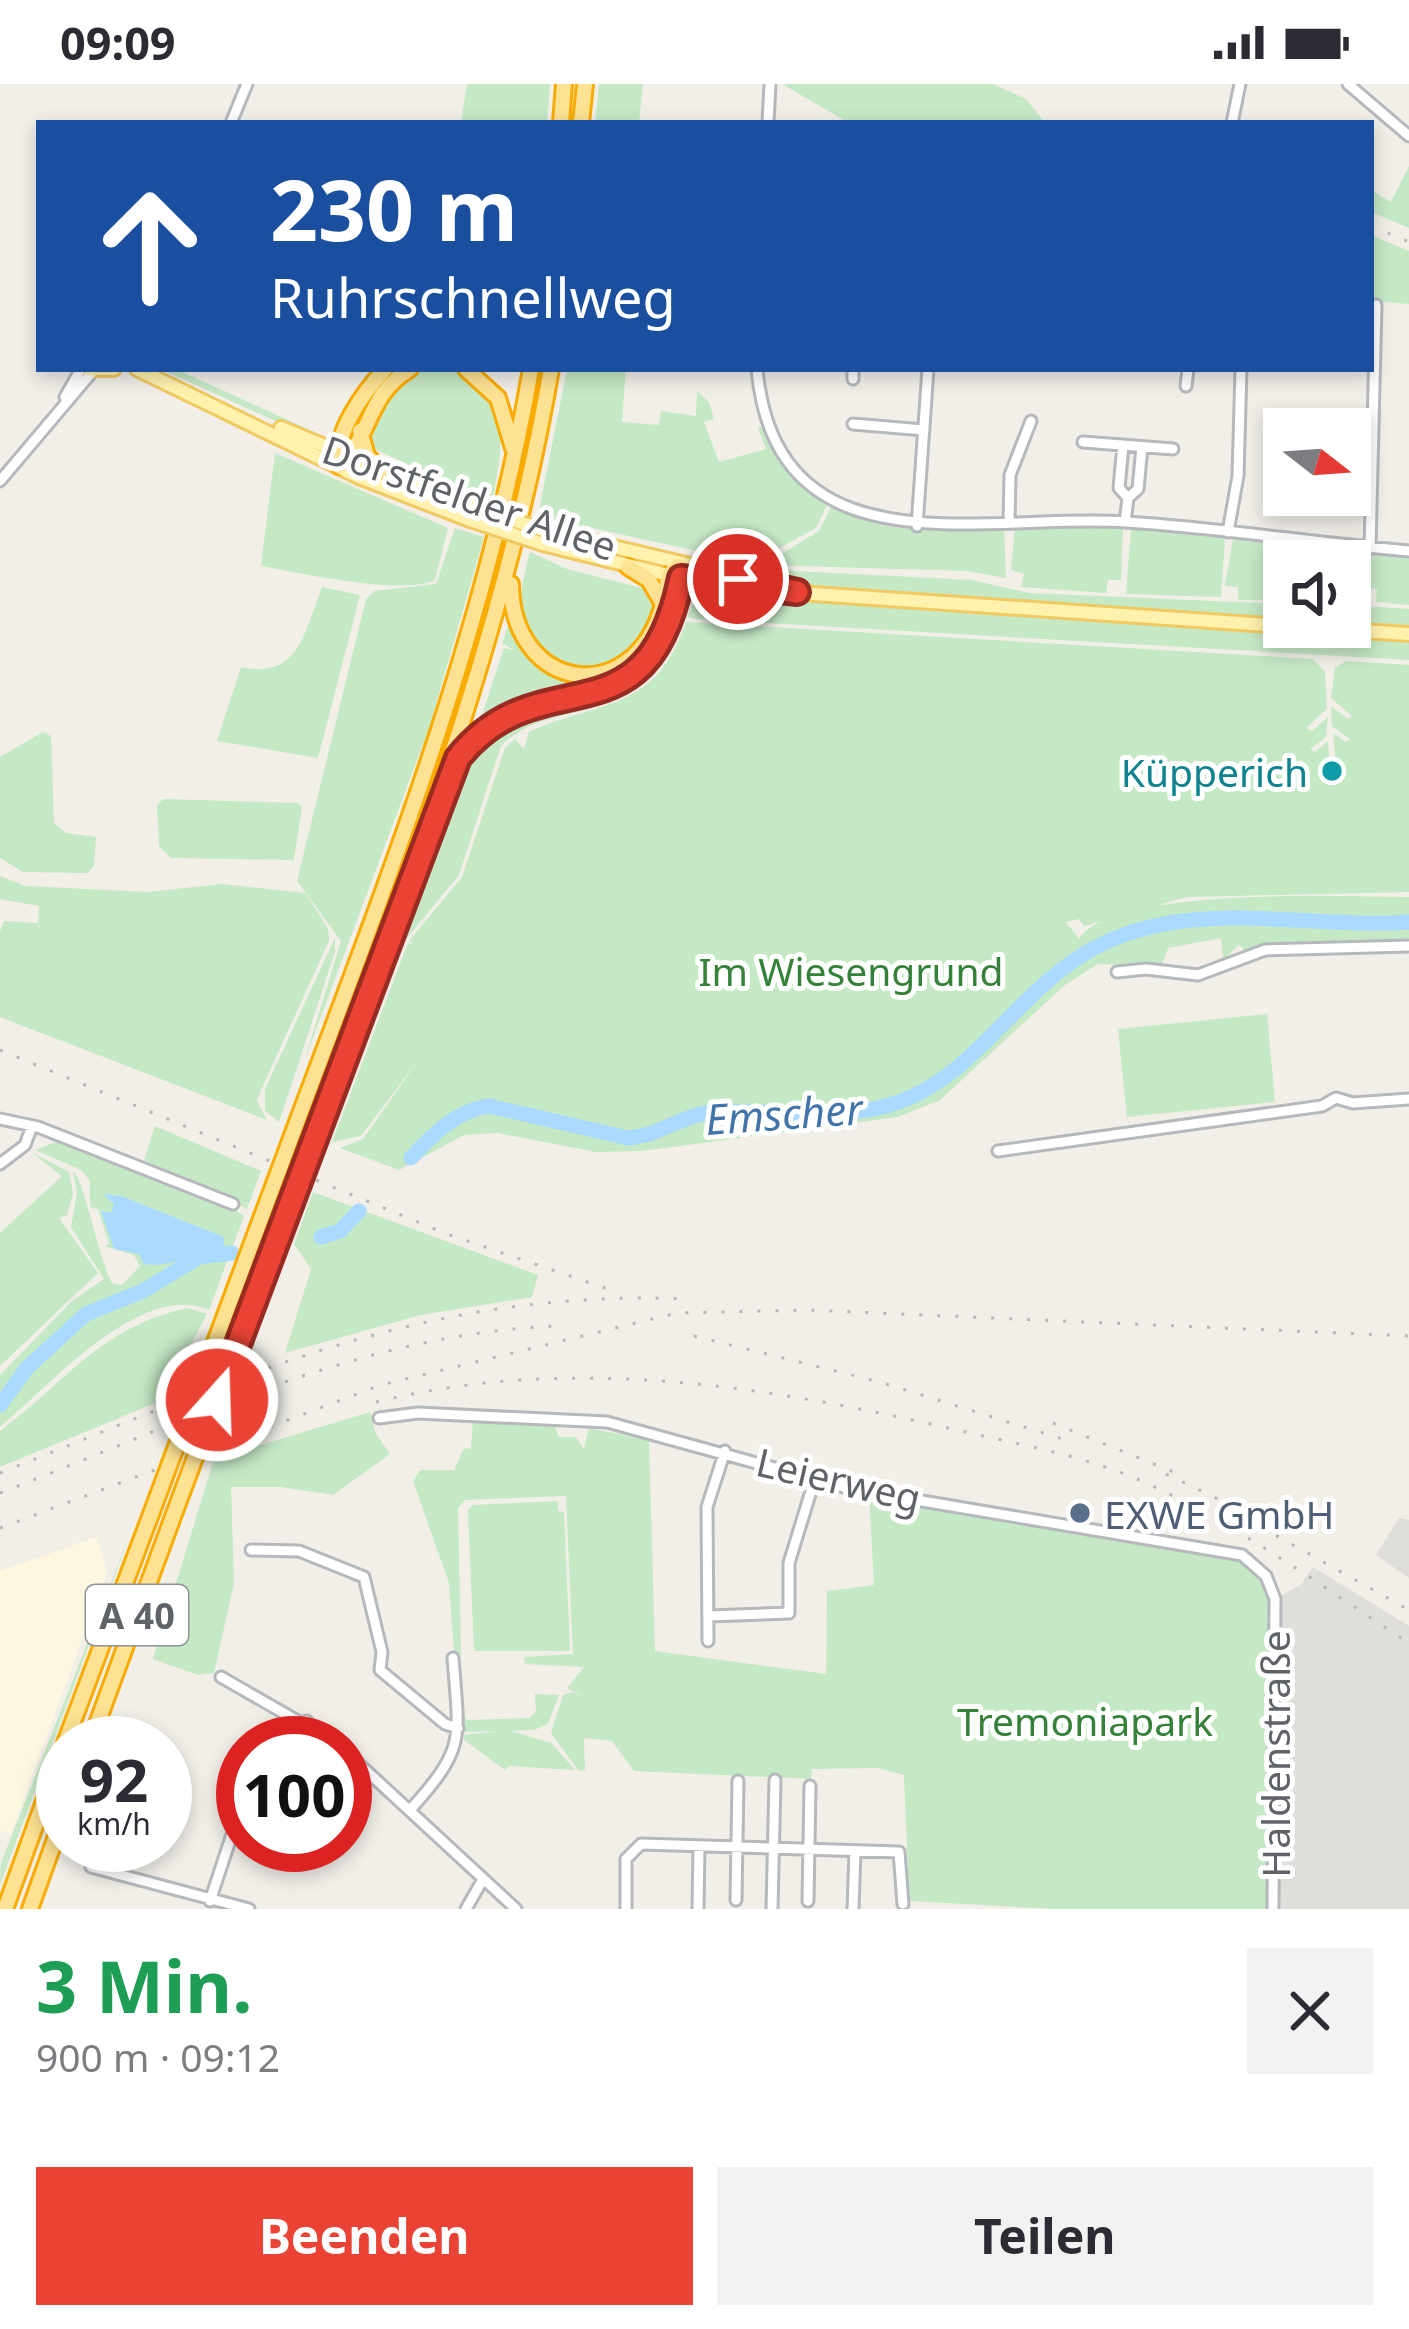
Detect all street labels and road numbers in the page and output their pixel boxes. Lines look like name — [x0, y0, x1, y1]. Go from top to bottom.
street label: Dorstfelder Allee — [316, 422, 624, 572]
street label: Leierweg — [752, 1434, 926, 1524]
road number: A 40 — [86, 1585, 188, 1645]
street label: Haldenstraße — [1248, 1630, 1301, 1878]

